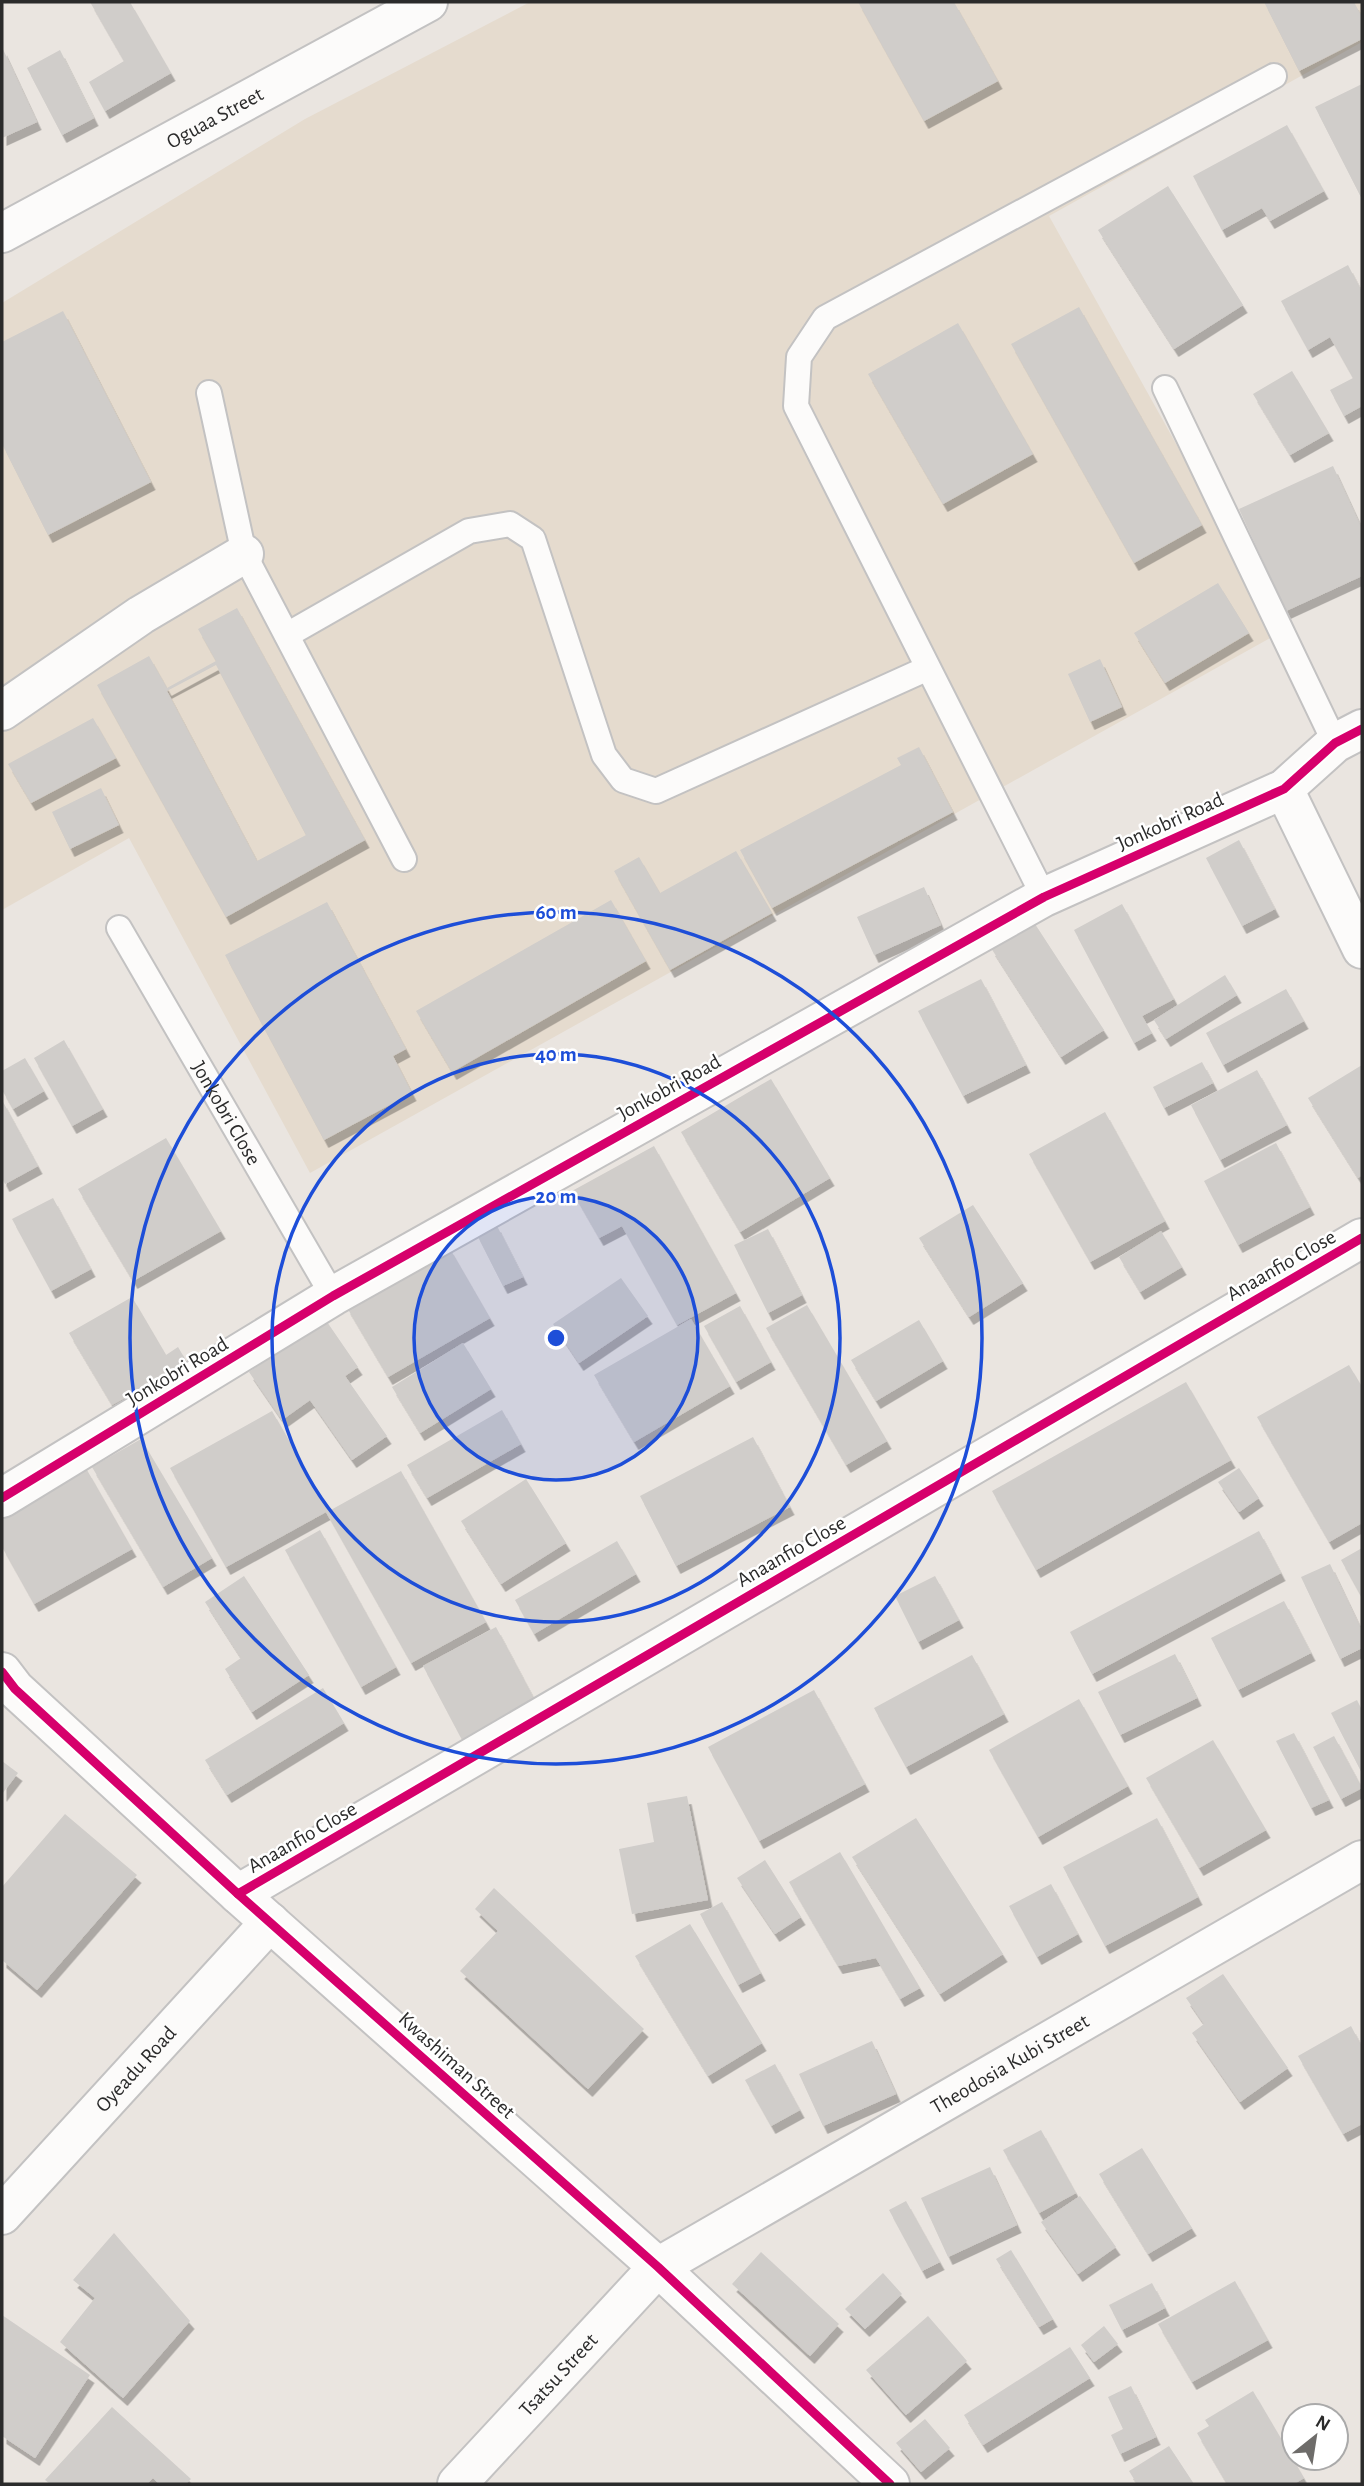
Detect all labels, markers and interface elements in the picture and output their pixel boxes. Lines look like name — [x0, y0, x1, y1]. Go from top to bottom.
street label: Oguaa Street — [163, 83, 267, 153]
street label: Jonkobri Road — [1114, 789, 1227, 854]
text: 60 m — [535, 902, 577, 923]
text: 40 m — [535, 1044, 577, 1065]
street label: Jonkobri Road — [614, 1050, 724, 1124]
street label: Jonkobri Close — [188, 1058, 264, 1169]
text: 20 m — [536, 1186, 576, 1207]
street label: Anaanfio Close — [1223, 1226, 1339, 1305]
centre of rings — [544, 1326, 568, 1350]
street label: Jonkobri Road — [123, 1333, 232, 1410]
street label: Anaanfio Close — [733, 1512, 849, 1591]
street label: Anaanfio Close — [244, 1798, 360, 1877]
street label: Kwashiman Street — [395, 2008, 519, 2123]
street label: Theodosia Kubi Street — [927, 2010, 1093, 2118]
street label: Oyeadu Road — [92, 2022, 180, 2116]
street label: Tsatsu Street — [515, 2329, 602, 2421]
north arrow — [1280, 2402, 1350, 2472]
text: N — [1312, 2412, 1333, 2435]

